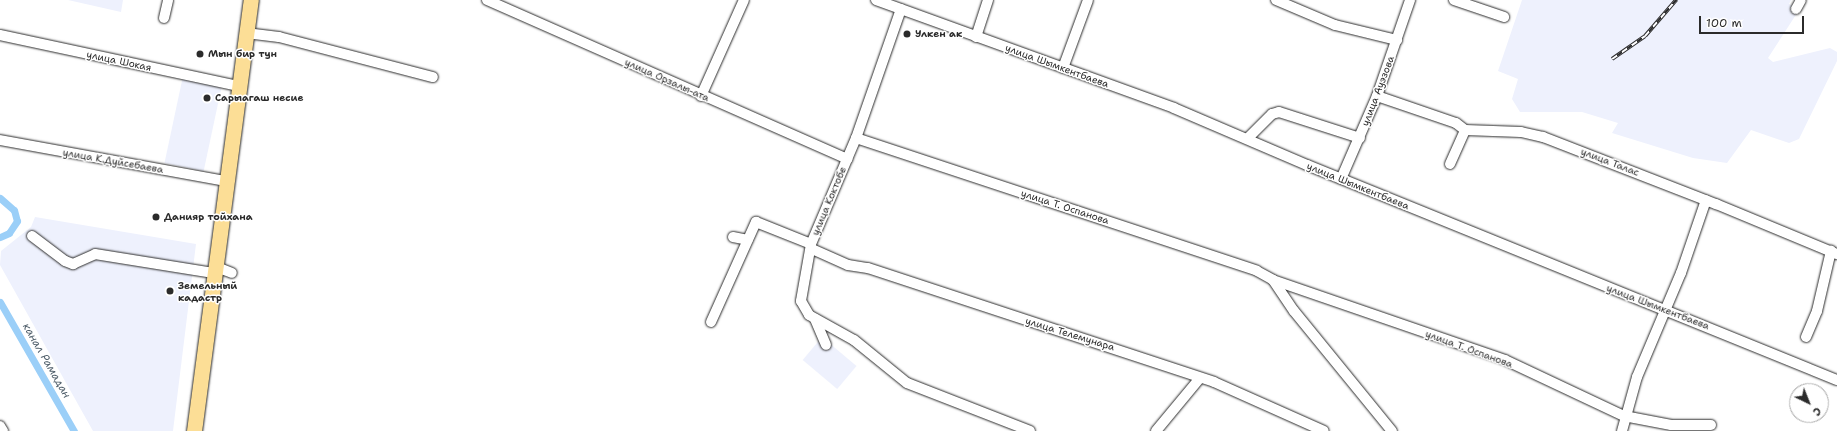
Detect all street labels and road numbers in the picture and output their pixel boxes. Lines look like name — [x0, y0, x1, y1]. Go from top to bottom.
street label: улица Шымкентбаева — [1004, 42, 1110, 90]
street label: улица Шокая — [85, 48, 153, 74]
street label: улица Ауэзова — [1359, 54, 1397, 128]
street label: улица Орзалы-ата — [623, 56, 711, 104]
street label: улица Талас — [1579, 145, 1641, 179]
street label: улица К.Дуйсебаева — [62, 146, 164, 176]
street label: улица Шымкентбаева — [1305, 160, 1411, 212]
street label: улица Коктобе — [809, 165, 849, 237]
street label: улица Т. Оспанова — [1019, 187, 1111, 227]
street label: улица Шымкентбаева — [1605, 282, 1711, 332]
street label: улица Телемунара — [1024, 315, 1116, 353]
street label: улица Т. Оспанова — [1424, 328, 1514, 370]

